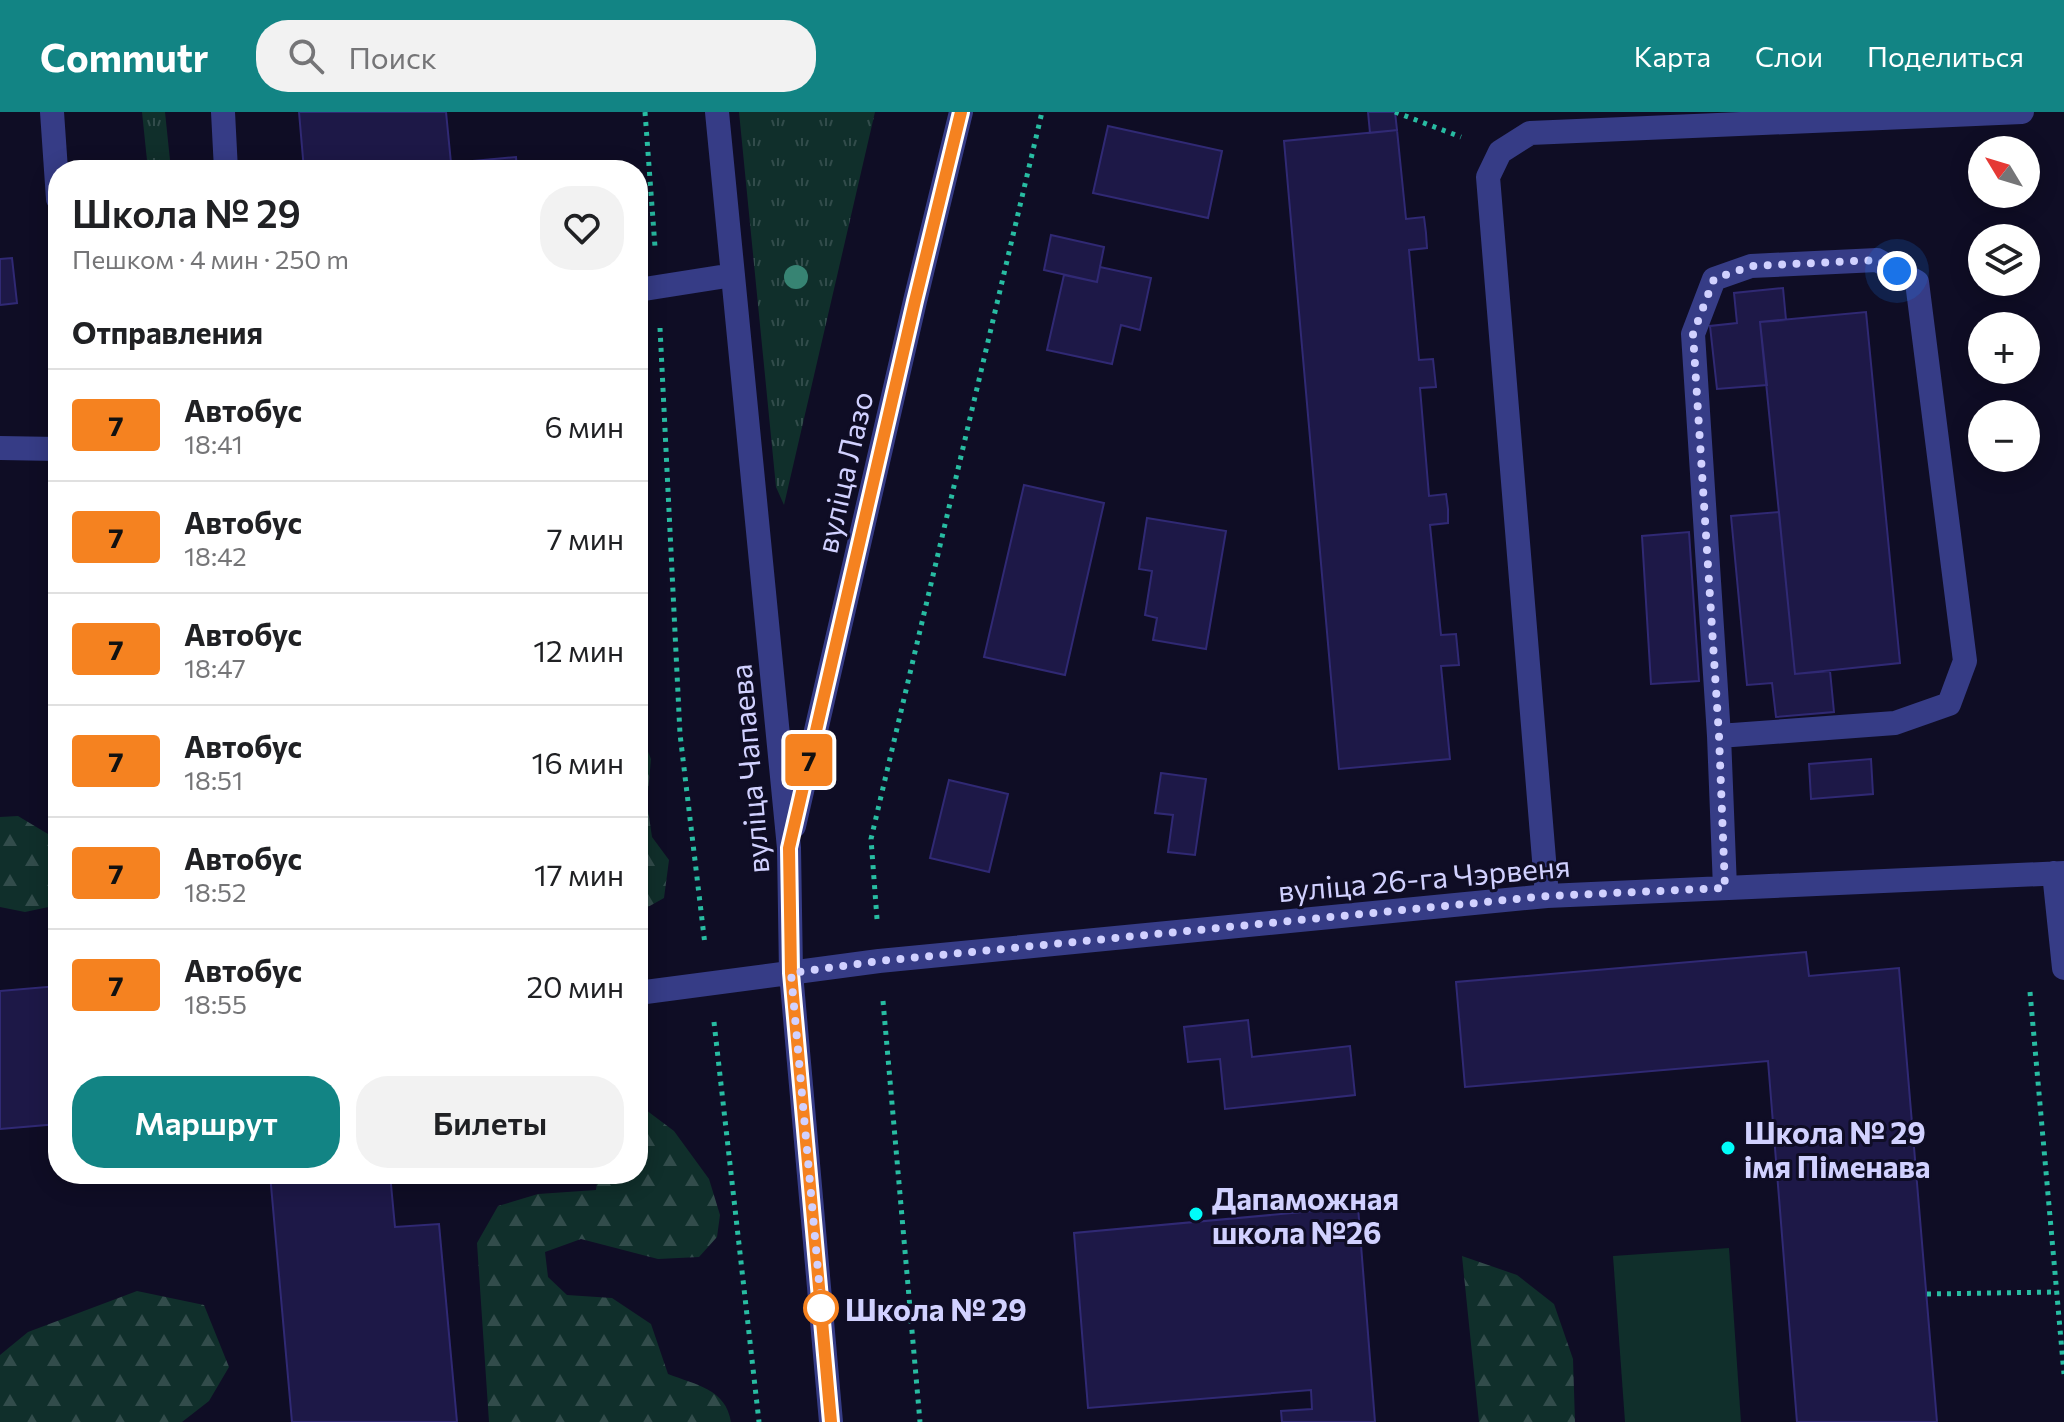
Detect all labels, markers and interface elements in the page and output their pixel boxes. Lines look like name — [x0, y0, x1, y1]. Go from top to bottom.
search box — [256, 20, 816, 92]
text: Commutr — [40, 33, 208, 80]
icon: search — [284, 34, 328, 78]
text: Поиск — [348, 38, 437, 75]
text: Карта — [1634, 39, 1711, 73]
text: Слои — [1755, 39, 1823, 73]
text: Поделиться — [1867, 39, 2024, 73]
north arrow — [1968, 136, 2040, 208]
map controls — [1968, 136, 2040, 472]
button: heart — [540, 186, 624, 270]
text: Школа № 29 — [72, 189, 301, 236]
button: layers — [1968, 224, 2040, 296]
text: Пешком · 4 мин · 250 m — [72, 243, 349, 274]
your location — [1877, 251, 1917, 291]
button: + — [1968, 312, 2040, 384]
text: Отправления — [72, 313, 263, 350]
street label: вуліца Лазо — [806, 388, 880, 556]
text: Автобус — [184, 391, 302, 428]
button: − — [1968, 400, 2040, 472]
text: 6 мин — [544, 407, 624, 444]
text: 7 — [108, 408, 124, 442]
text: 18:41 — [184, 428, 243, 459]
text: Автобус — [184, 503, 302, 540]
text: 7 мин — [547, 519, 624, 556]
text: 7 — [108, 520, 124, 554]
text: 18:42 — [184, 540, 247, 571]
text: Автобус — [184, 615, 302, 652]
text: 12 мин — [533, 631, 624, 668]
text: 7 — [108, 632, 124, 666]
text: 18:47 — [184, 652, 246, 683]
street label: вуліца Чапаева — [720, 663, 776, 875]
text: Автобус — [184, 727, 302, 764]
line badge: 7 — [783, 734, 835, 786]
text: 16 мин — [532, 743, 624, 780]
text: 7 — [801, 743, 817, 777]
text: 7 — [108, 744, 124, 778]
text: 18:51 — [184, 764, 243, 795]
text: Автобус — [184, 839, 302, 876]
street label: вуліца 26-га Чэрвеня — [1276, 846, 1572, 908]
text: 17 мин — [534, 855, 624, 892]
text: 7 — [108, 856, 124, 890]
text: 18:52 — [184, 876, 246, 907]
text: Автобус — [184, 951, 302, 988]
text: 20 мин — [526, 967, 624, 1004]
text: 7 — [108, 968, 124, 1002]
text: 18:55 — [184, 988, 247, 1019]
button: Маршрут — [72, 1076, 340, 1168]
button: Билеты — [356, 1076, 624, 1168]
place label: Школа № 29 імя Піменава — [1744, 1113, 1931, 1184]
marker: Школа № 29 імя Піменава — [1719, 1139, 1737, 1157]
place label: Дапаможная школа №26 — [1212, 1179, 1399, 1250]
marker: Дапаможная школа №26 — [1187, 1205, 1205, 1223]
place label: Школа № 29 — [845, 1290, 1027, 1327]
marker: Школа № 29 — [804, 1291, 838, 1325]

